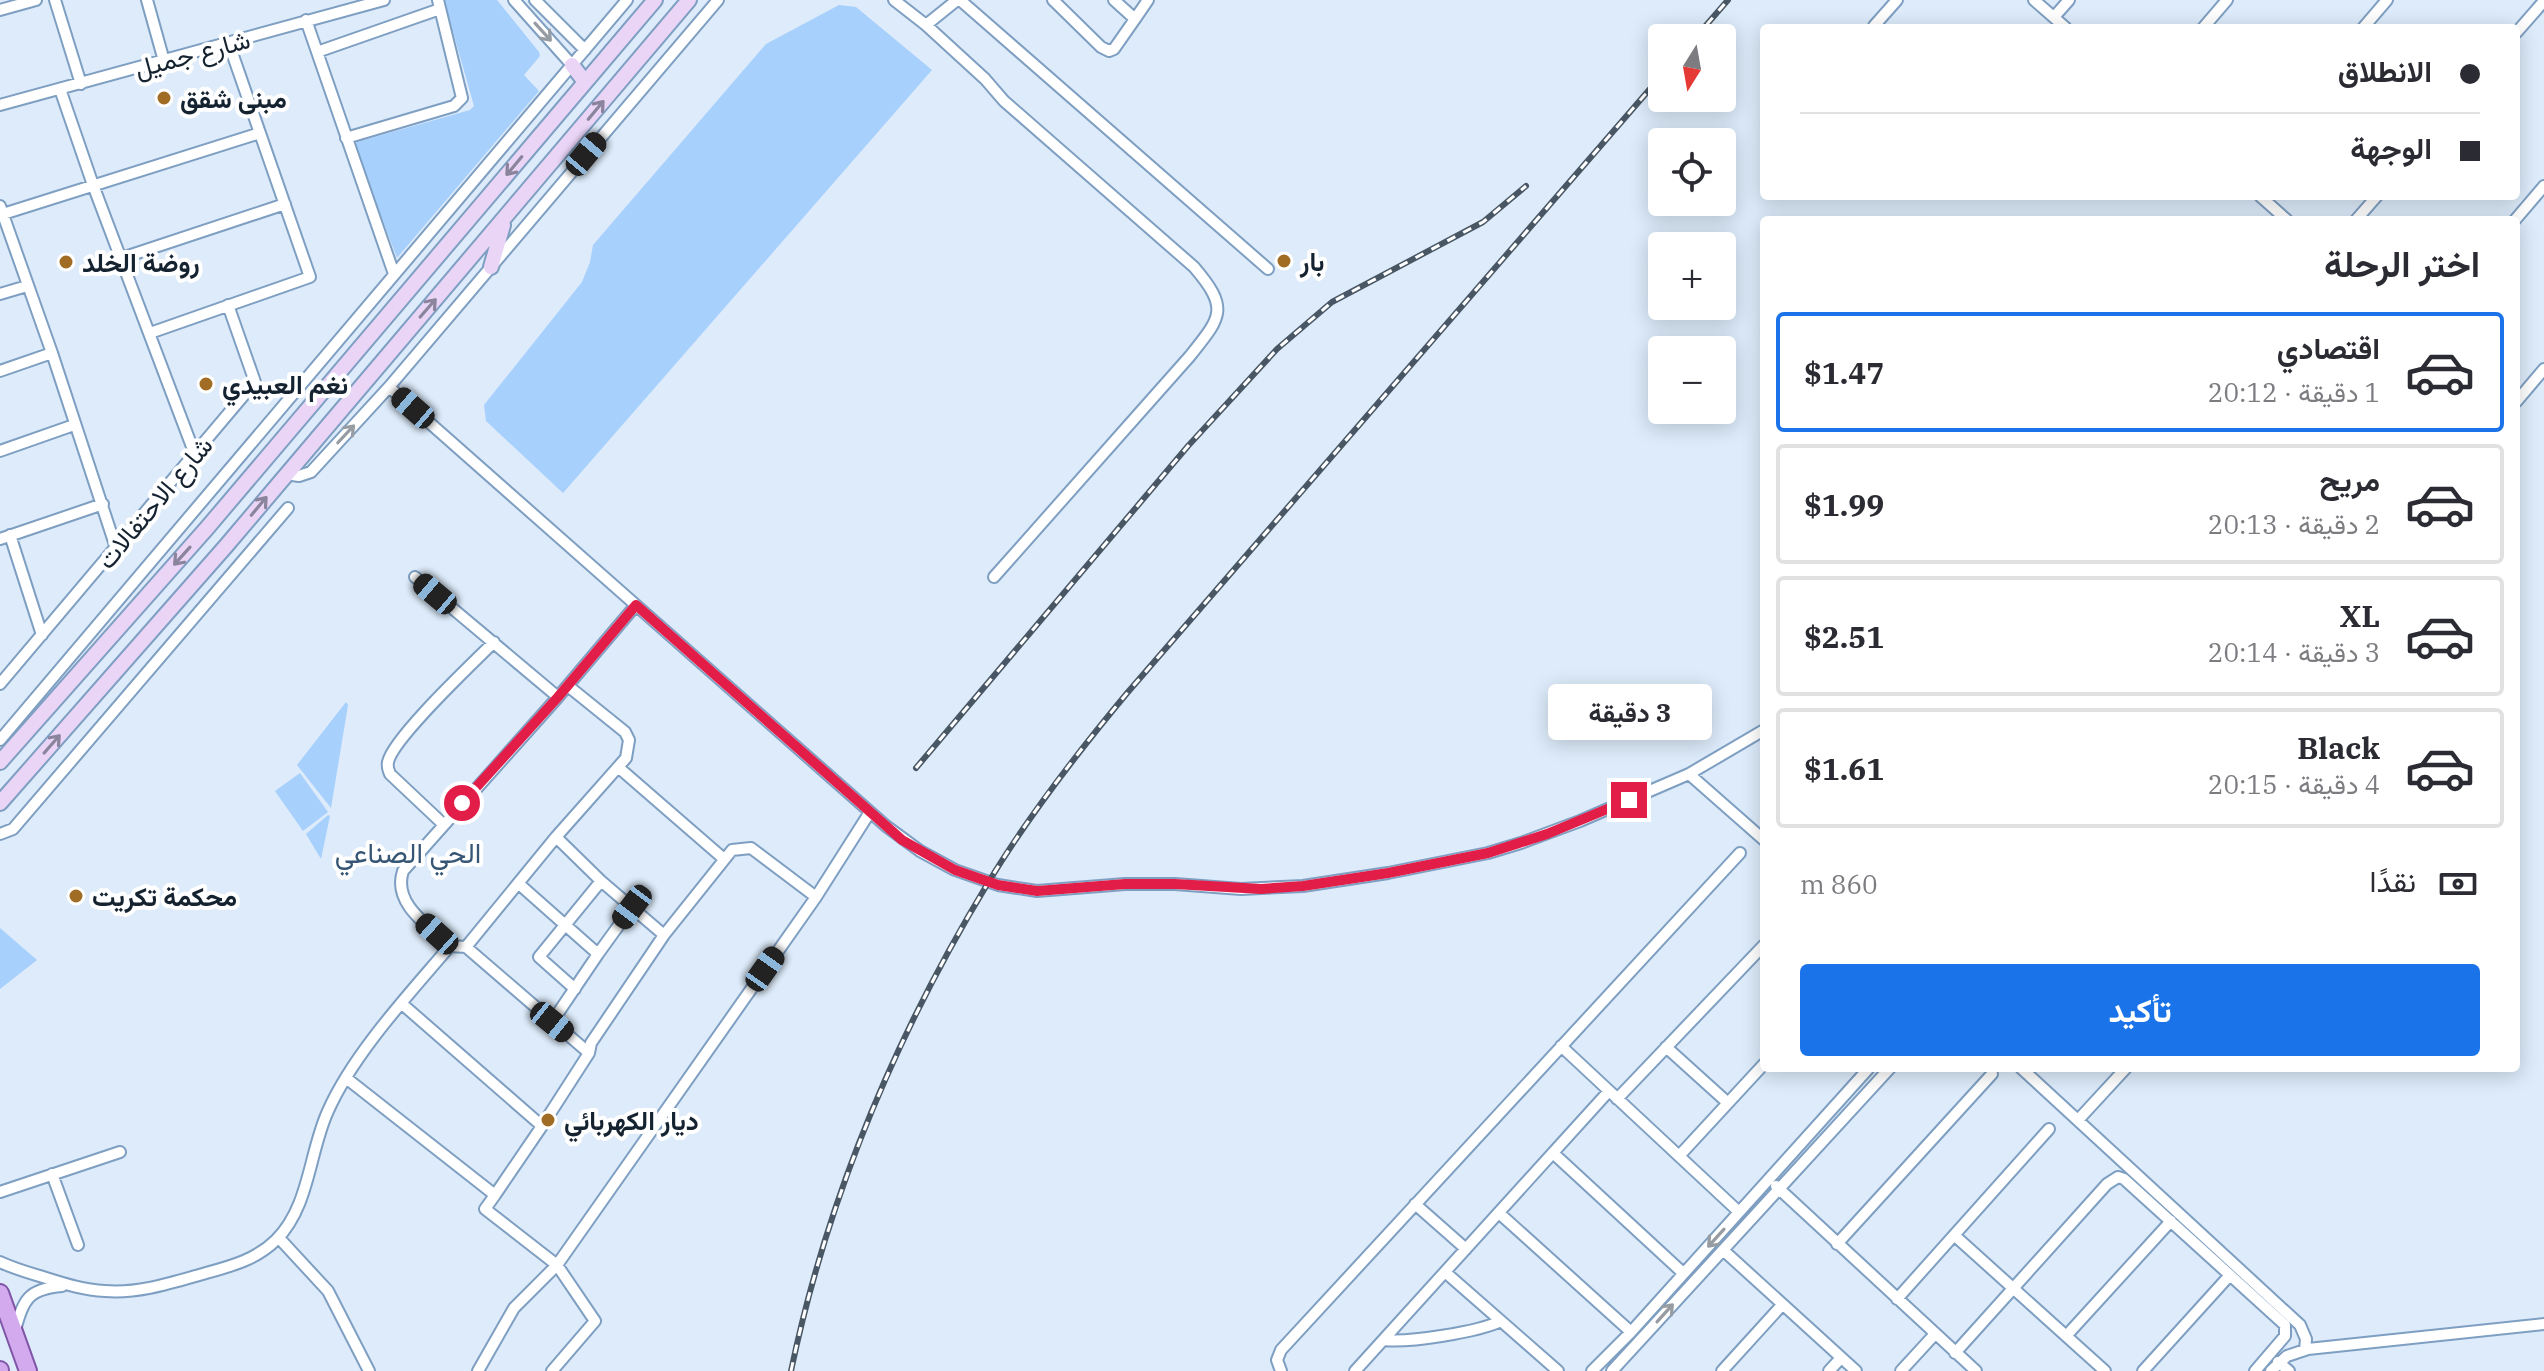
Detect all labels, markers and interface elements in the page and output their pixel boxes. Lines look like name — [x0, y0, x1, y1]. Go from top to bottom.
street label: شارع جميل — [130, 21, 254, 87]
one-way arrow — [534, 22, 552, 42]
north arrow — [1648, 24, 1736, 112]
map controls — [1648, 24, 1736, 424]
text: الانطلاق — [2338, 51, 2432, 90]
place label: مبنى شقق — [180, 81, 287, 115]
marker: مبنى شقق — [155, 89, 173, 107]
one-way arrow — [587, 100, 605, 121]
car — [561, 128, 611, 180]
button: locate — [1648, 128, 1736, 216]
text: الوجهة — [2350, 128, 2432, 167]
one-way arrow — [505, 155, 523, 176]
button: + — [1648, 232, 1736, 320]
text: اختر الرحلة — [2324, 240, 2480, 287]
place label: بار — [1299, 244, 1325, 278]
place label: روضة الخلد — [82, 245, 200, 279]
marker: بار — [1275, 252, 1293, 270]
marker: روضة الخلد — [57, 253, 75, 271]
one-way arrow — [419, 299, 437, 319]
text: اقتصادي — [2277, 328, 2380, 367]
button: − — [1648, 336, 1736, 424]
icon: car — [2404, 336, 2476, 408]
text: $1.47 — [1804, 353, 1884, 392]
place label: نغم العبيدي — [222, 367, 348, 407]
marker: نغم العبيدي — [197, 375, 215, 393]
text: 1 دقيقة · 20:12 — [2208, 375, 2380, 409]
car — [387, 383, 439, 433]
one-way arrow — [337, 425, 355, 445]
street label: شارع الاحتفالات — [89, 429, 221, 577]
text: مريح — [2320, 460, 2380, 499]
icon: car — [2404, 468, 2476, 540]
text: $1.99 — [1804, 485, 1884, 524]
one-way arrow — [250, 496, 268, 517]
text: 2 دقيقة · 20:13 — [2208, 507, 2380, 541]
one-way arrow — [174, 546, 192, 566]
car — [409, 569, 461, 619]
text: XL — [2340, 596, 2380, 635]
icon: car — [2404, 600, 2476, 672]
text: $2.51 — [1804, 617, 1884, 656]
text: 3 دقيقة · 20:14 — [2208, 635, 2380, 669]
callout: 3 دقيقة — [1547, 684, 1711, 740]
text: 3 دقيقة — [1589, 695, 1671, 729]
text: Black — [2297, 728, 2380, 767]
icon: car — [2404, 732, 2476, 804]
one-way arrow — [42, 735, 60, 755]
text: $1.61 — [1804, 749, 1884, 788]
text: 4 دقيقة · 20:15 — [2208, 767, 2380, 801]
route end — [1611, 782, 1647, 818]
route start — [444, 785, 480, 821]
district label: الحي الصناعي — [335, 834, 481, 876]
text: نقدًا — [2370, 861, 2416, 900]
icon: cash — [2436, 862, 2480, 906]
text: 860 m — [1800, 867, 1878, 901]
place label: محكمة تكريت — [92, 879, 237, 913]
car — [608, 881, 656, 933]
marker: محكمة تكريت — [67, 887, 85, 905]
car — [411, 909, 463, 959]
car — [741, 942, 789, 996]
button: تأكيد — [1800, 964, 2480, 1056]
car — [526, 998, 578, 1046]
place label: ديار الكهربائي — [564, 1103, 699, 1143]
marker: ديار الكهربائي — [539, 1111, 557, 1129]
one-way arrow — [1707, 1227, 1725, 1247]
one-way arrow — [1656, 1304, 1674, 1324]

